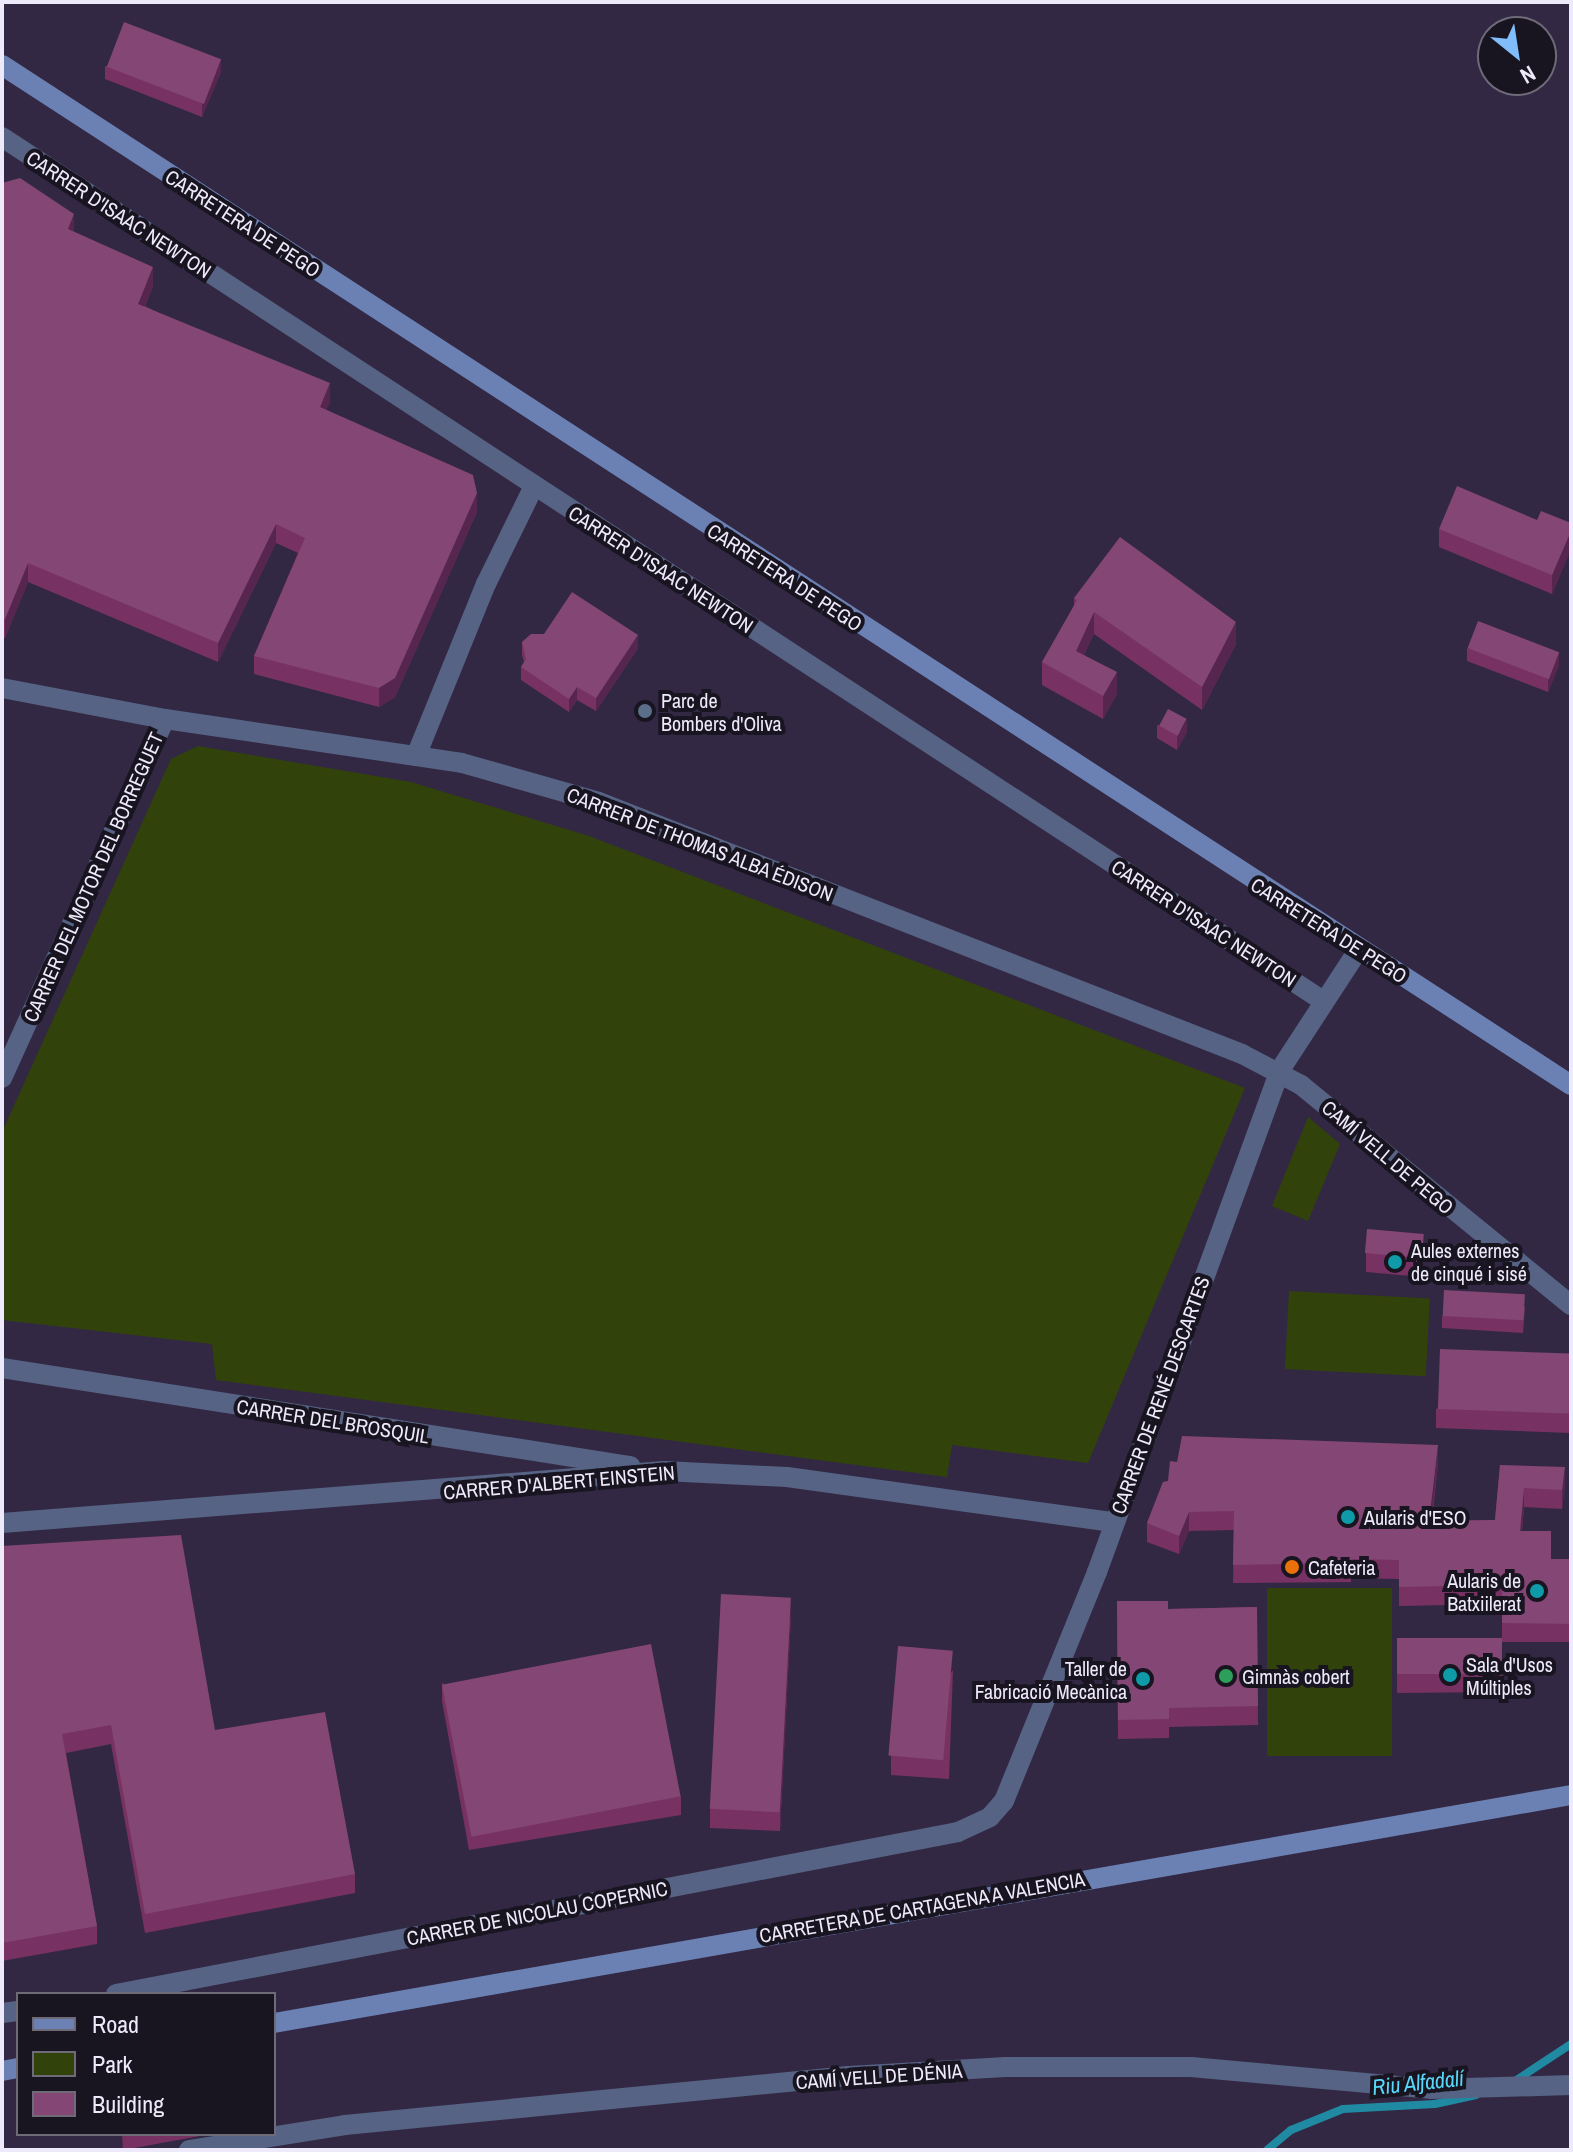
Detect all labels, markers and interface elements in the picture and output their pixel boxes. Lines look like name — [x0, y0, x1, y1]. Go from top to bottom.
north arrow — [1477, 16, 1557, 96]
text: N — [1515, 59, 1541, 91]
street label: CARRER D'ISAAC NEWTON — [22, 145, 216, 283]
street label: CARRETERA DE PEGO — [161, 164, 325, 282]
street label: CARRER D'ISAAC NEWTON — [564, 500, 758, 638]
street label: CARRETERA DE PEGO — [703, 518, 867, 636]
place label: Parc de Bombers d'Oliva — [661, 688, 782, 735]
marker: Parc de Bombers d'Oliva — [636, 702, 654, 720]
street label: CARRER DEL MOTOR DEL BORREGUET — [18, 728, 168, 1026]
street label: CARRER DE THOMAS ALBA ÉDISON — [563, 782, 837, 906]
street label: CARRER D'ISAAC NEWTON — [1107, 854, 1301, 992]
street label: CARRETERA DE PEGO — [1246, 872, 1412, 988]
street label: CAMÍ VELL DE PEGO — [1317, 1095, 1459, 1219]
place label: Aules externes de cinqué i sisé — [1411, 1238, 1527, 1285]
marker: Aules externes de cinqué i sisé — [1386, 1253, 1404, 1271]
street label: CARRER DE RENÉ DESCARTES — [1106, 1273, 1214, 1517]
street label: CARRER DEL BROSQUIL — [235, 1394, 431, 1448]
street label: CARRER D'ALBERT EINSTEIN — [442, 1460, 676, 1504]
place label: Aularis d'ESO — [1364, 1505, 1466, 1529]
marker: Aularis d'ESO — [1339, 1508, 1357, 1526]
place label: Cafeteria — [1308, 1555, 1375, 1579]
marker: Cafeteria — [1283, 1558, 1301, 1576]
place label: Aularis de Batxiilerat — [1447, 1568, 1521, 1615]
marker: Aularis de Batxiilerat — [1528, 1582, 1546, 1600]
place label: Sala d'Usos Múltiples — [1466, 1652, 1553, 1699]
place label: Taller de Fabricació Mecànica — [975, 1656, 1127, 1703]
place label: Gimnàs cobert — [1242, 1664, 1350, 1688]
marker: Sala d'Usos Múltiples — [1441, 1666, 1459, 1684]
marker: Gimnàs cobert — [1217, 1667, 1235, 1685]
marker: Taller de Fabricació Mecànica — [1134, 1670, 1152, 1688]
street label: CARRETERA DE CARTAGENA A VALENCIA — [756, 1866, 1088, 1948]
street label: CARRER DE NICOLAU COPERNIC — [405, 1876, 669, 1950]
legend — [16, 1992, 276, 2136]
text: Road — [92, 2008, 139, 2040]
text: Park — [92, 2048, 132, 2080]
street label: CAMÍ VELL DE DÉNIA — [795, 2058, 963, 2094]
water label: Riu Alfadalí — [1370, 2065, 1466, 2101]
text: Building — [92, 2088, 164, 2120]

